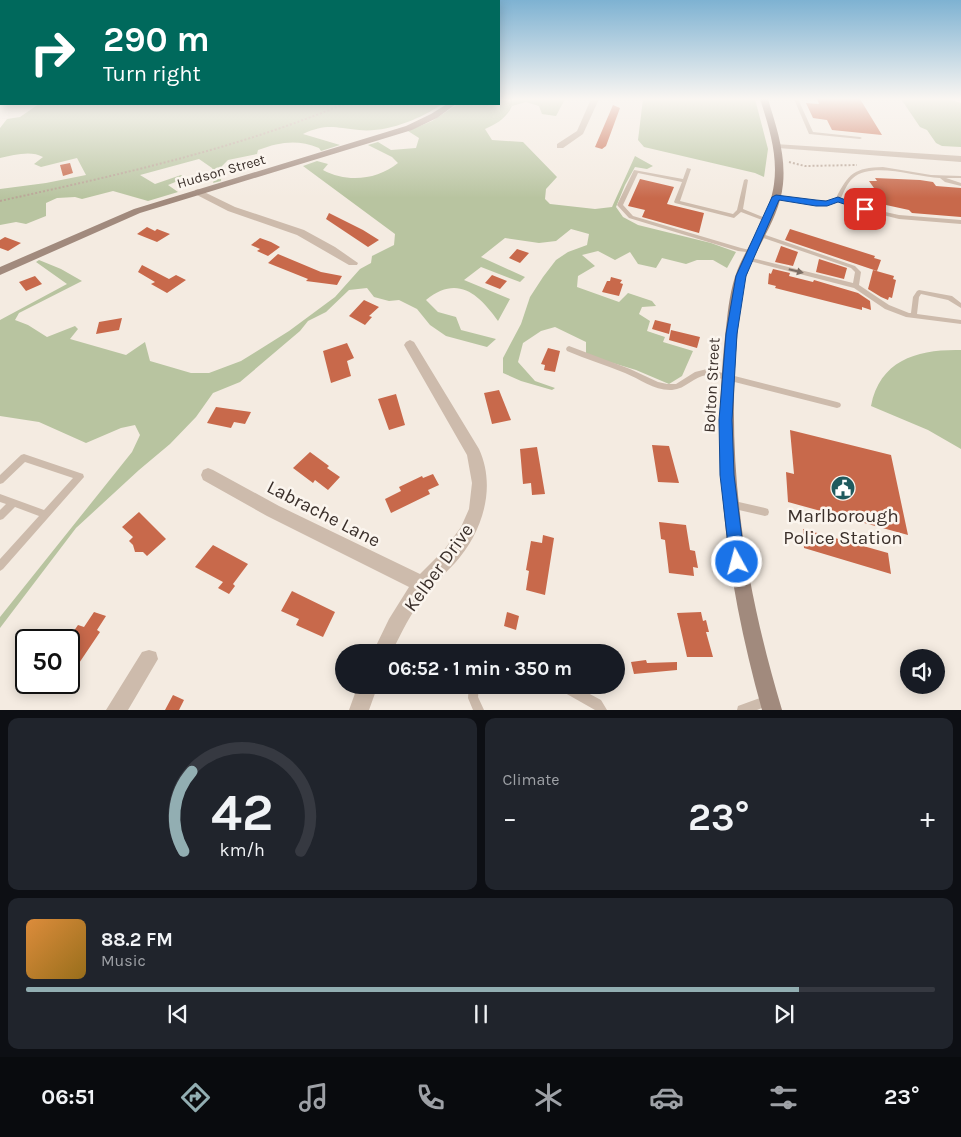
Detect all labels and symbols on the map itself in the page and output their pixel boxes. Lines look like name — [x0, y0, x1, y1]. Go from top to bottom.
street label: Hudson Street — [175, 151, 267, 192]
pin — [844, 188, 886, 230]
one-way arrow — [788, 267, 803, 275]
street label: Bolton Street — [700, 337, 723, 433]
public building icon: Marlborough Police Station — [830, 475, 856, 501]
street label: Labrache Lane — [263, 476, 384, 552]
place label: Marlborough Police Station — [783, 505, 903, 549]
street label: Kelber Drive — [400, 519, 478, 616]
position arrow — [710, 535, 762, 587]
speed limit sign: 50 — [15, 629, 80, 694]

